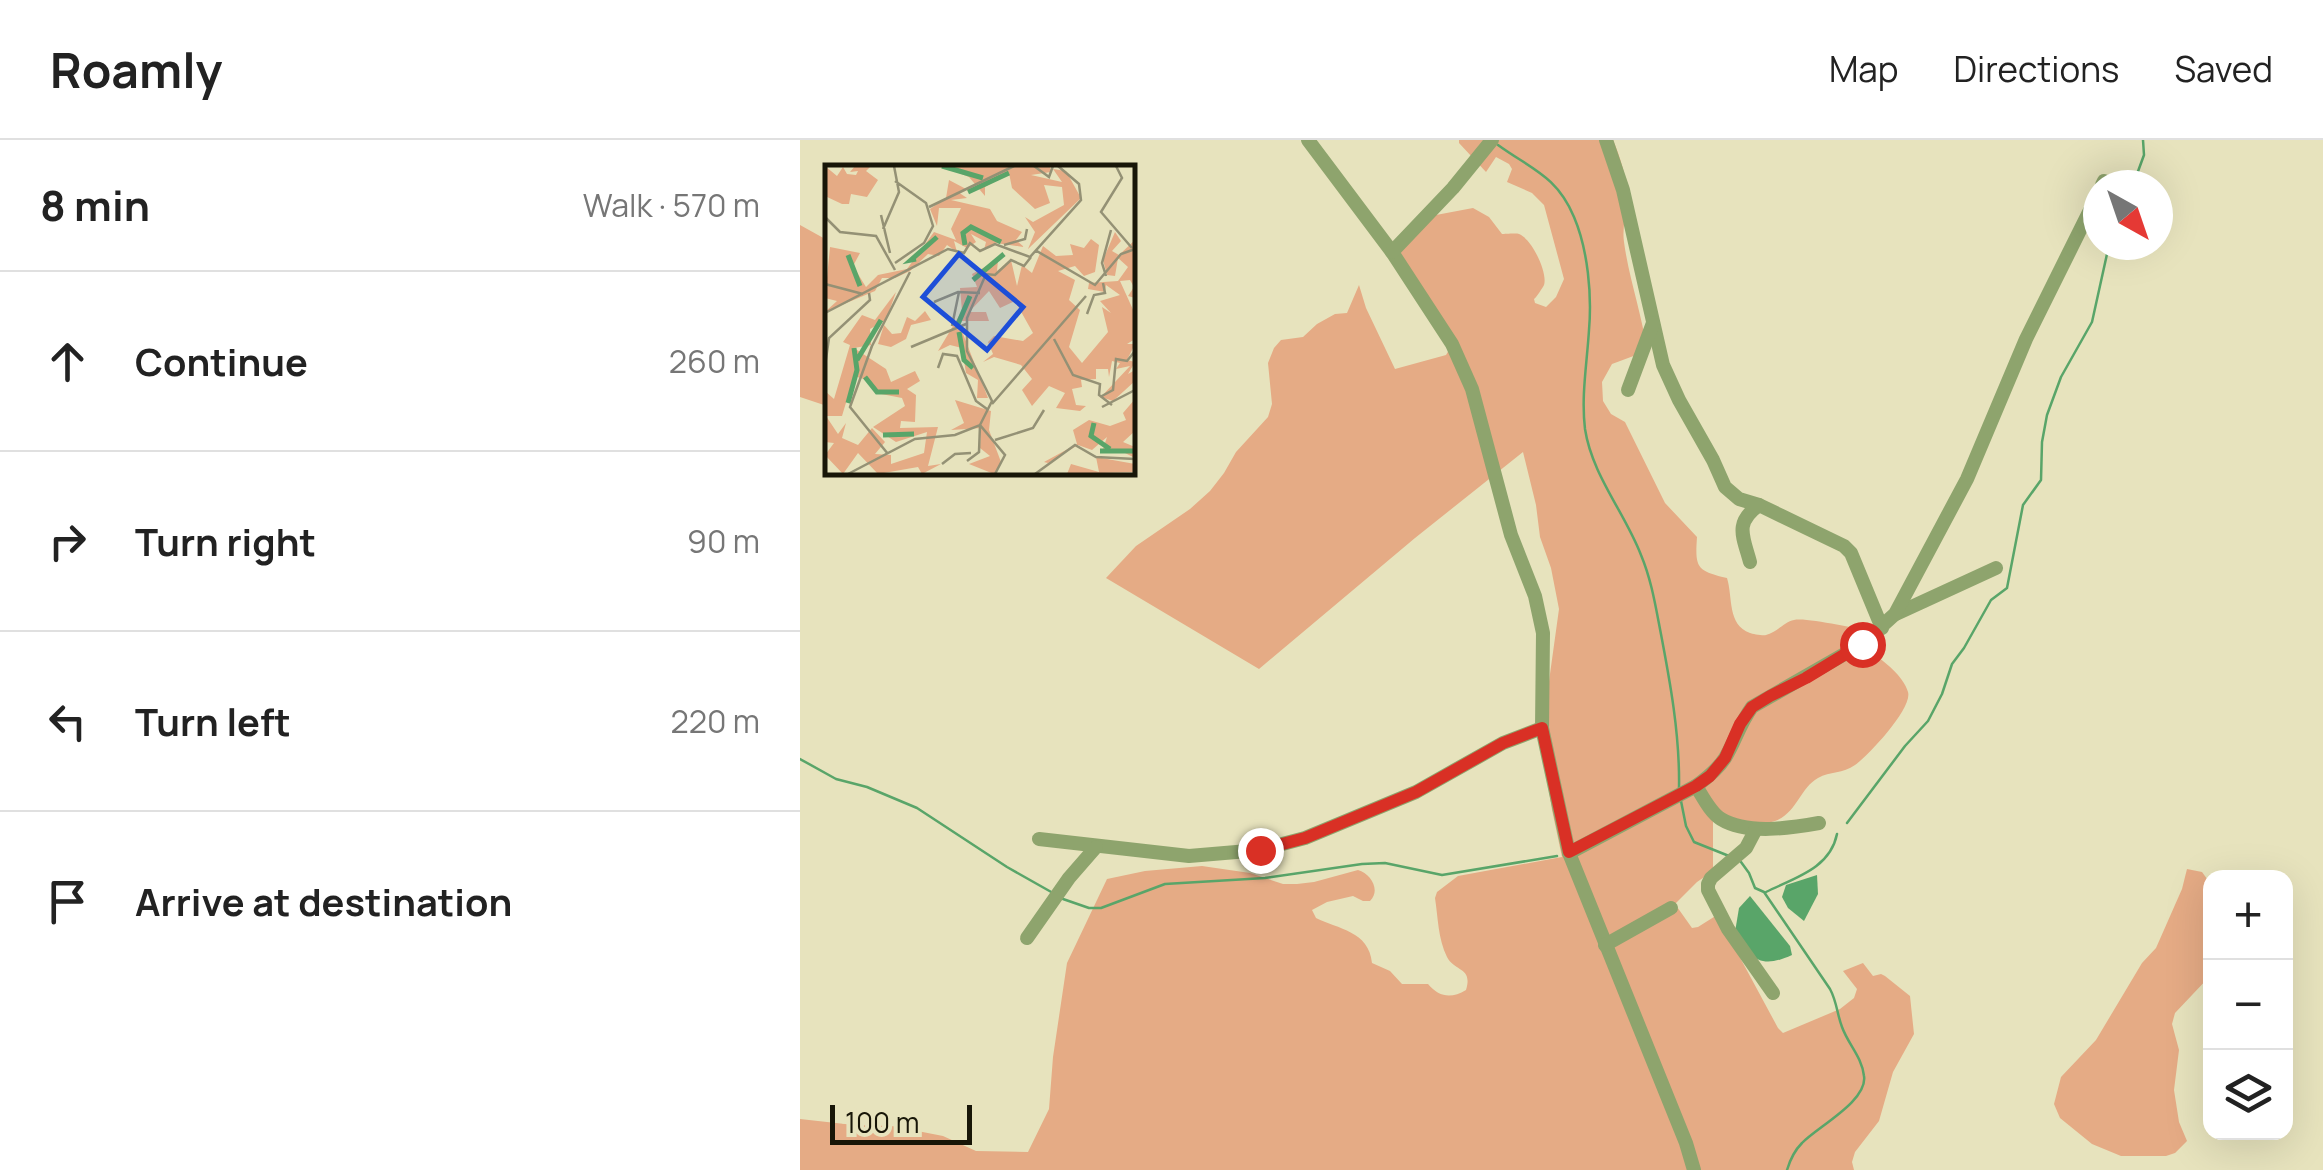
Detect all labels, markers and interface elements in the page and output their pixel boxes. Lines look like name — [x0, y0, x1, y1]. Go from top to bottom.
text: Roamly — [50, 37, 222, 102]
text: Map — [1829, 45, 1899, 93]
text: Directions — [1954, 45, 2119, 93]
text: Saved — [2174, 45, 2273, 93]
inset map — [825, 165, 1135, 475]
north arrow — [2083, 170, 2173, 260]
text: 8 min — [40, 176, 150, 234]
text: Walk · 570 m — [583, 183, 760, 227]
icon: ahead — [40, 334, 95, 389]
text: Continue — [135, 335, 308, 387]
text: 260 m — [669, 339, 760, 383]
icon: right — [40, 514, 95, 569]
text: Turn right — [135, 515, 316, 567]
text: 90 m — [687, 519, 760, 563]
route start — [1840, 622, 1886, 668]
icon: left — [40, 694, 95, 749]
text: Turn left — [135, 695, 291, 747]
text: 220 m — [670, 699, 760, 743]
route end — [1238, 828, 1284, 874]
map controls — [2203, 870, 2293, 1140]
button: + — [2203, 870, 2293, 960]
icon: arrive — [40, 874, 95, 929]
text: Arrive at destination — [135, 875, 512, 927]
button: − — [2203, 960, 2293, 1050]
button: layers — [2203, 1050, 2293, 1140]
scale bar — [830, 1100, 972, 1144]
text: 100 m — [845, 1103, 919, 1141]

